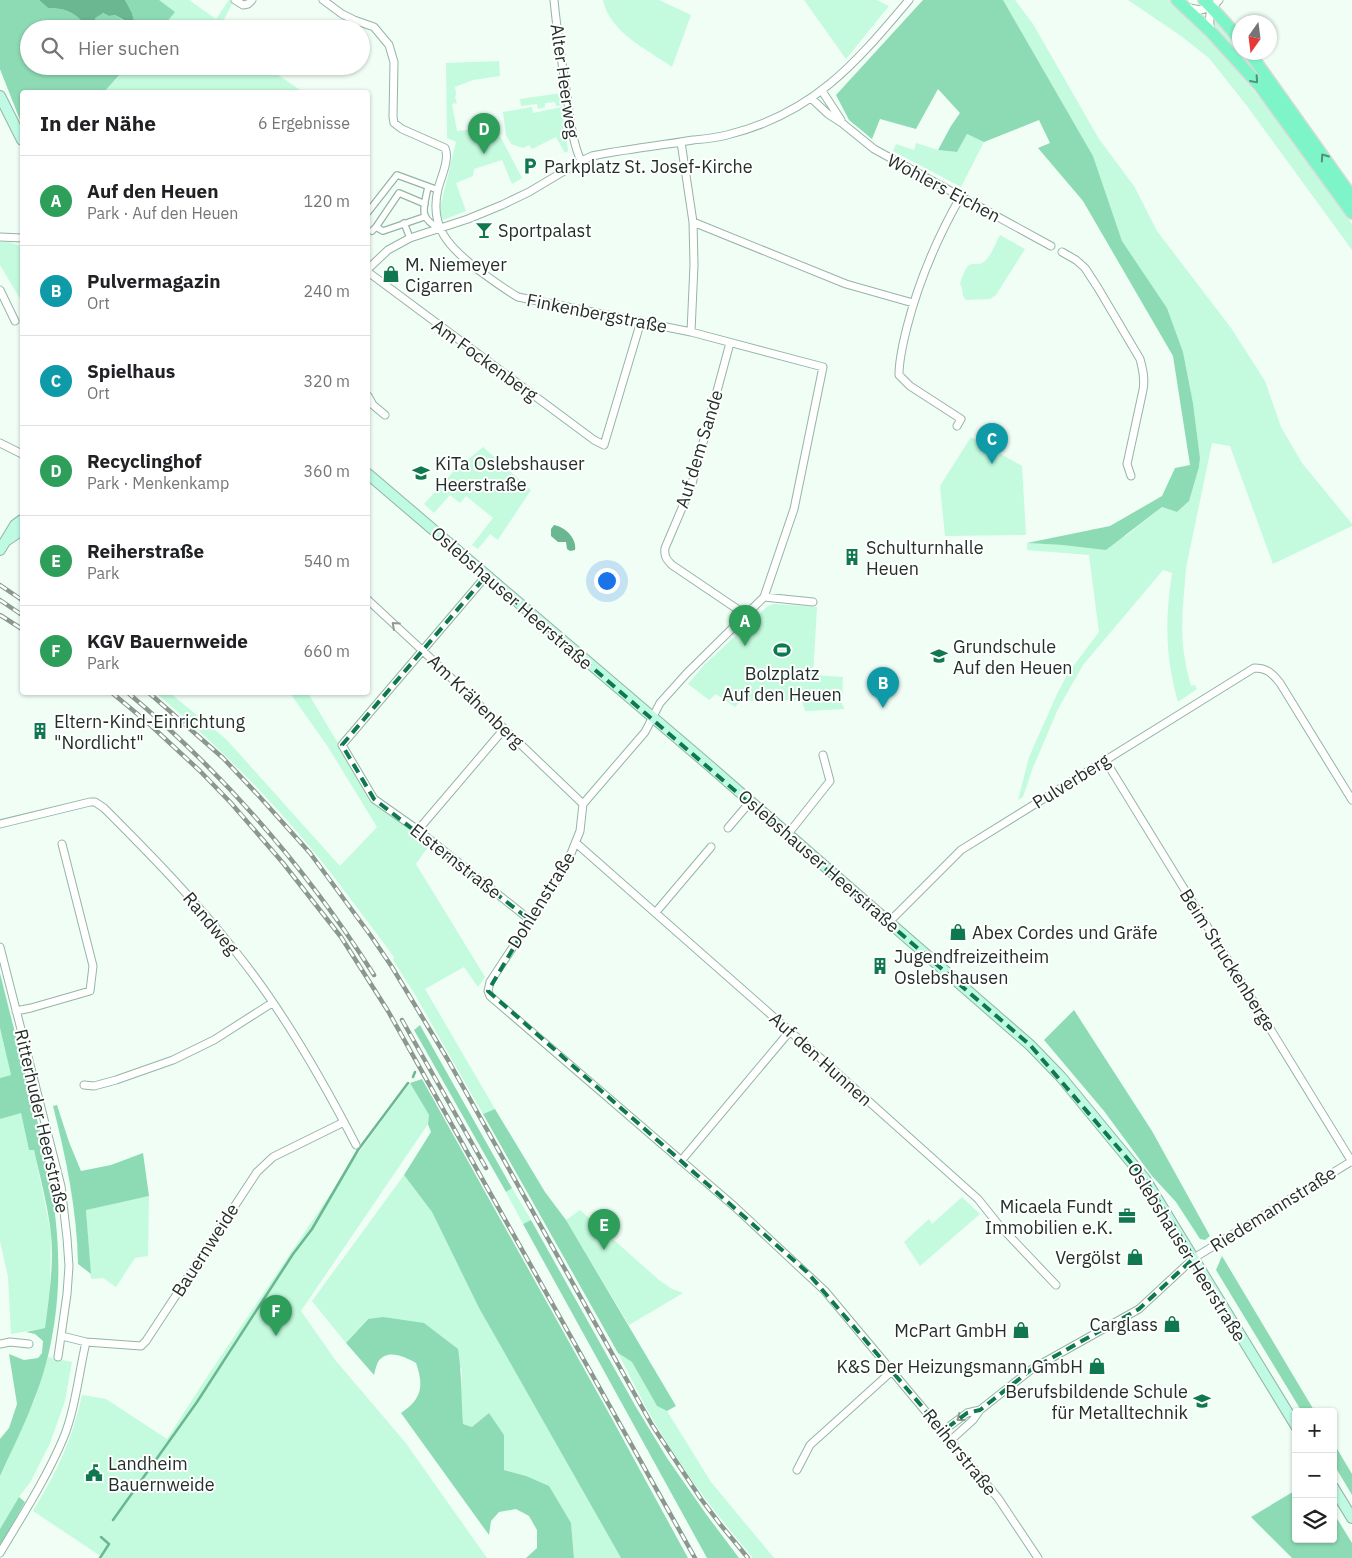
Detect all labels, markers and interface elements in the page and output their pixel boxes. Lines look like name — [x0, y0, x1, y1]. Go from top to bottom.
north arrow — [1232, 15, 1277, 60]
search box — [20, 20, 370, 75]
street label: Alter Heerweg — [546, 22, 585, 140]
icon: search — [38, 34, 66, 62]
text: Hier suchen — [78, 36, 180, 60]
one-way arrow — [1249, 75, 1258, 84]
text: In der Nähe — [40, 109, 156, 137]
text: 6 Ergebnisse — [258, 113, 350, 133]
pin: D — [468, 113, 500, 154]
street label: Wohlers Eichen — [883, 149, 1005, 227]
one-way arrow — [1321, 153, 1330, 163]
place label: Parkplatz St. Josef-Kirche — [544, 155, 753, 178]
parking icon: Parkplatz St. Josef-Kirche — [520, 156, 540, 176]
text: Auf den Heuen — [87, 179, 218, 203]
text: A — [51, 191, 61, 211]
text: 120 m — [303, 191, 350, 211]
text: Park · Auf den Heuen — [87, 203, 238, 223]
place label: Sportpalast — [498, 219, 592, 242]
bar icon: Sportpalast — [474, 220, 494, 240]
place label: M. Niemeyer Cigarren — [405, 253, 507, 297]
shop icon: M. Niemeyer Cigarren — [381, 264, 401, 284]
text: Pulvermagazin — [87, 269, 221, 293]
text: B — [51, 281, 61, 301]
text: 240 m — [303, 281, 350, 301]
street label: Finkenbergstraße — [525, 288, 669, 338]
text: Ort — [87, 293, 110, 313]
street label: Am Fockenberg — [427, 314, 543, 406]
text: Spielhaus — [87, 359, 175, 383]
text: C — [51, 371, 61, 391]
text: 320 m — [303, 371, 350, 391]
text: Ort — [87, 383, 110, 403]
street label: Auf dem Sande — [670, 387, 728, 511]
pin: C — [976, 423, 1008, 464]
text: Recyclinghof — [87, 449, 202, 473]
place label: KiTa Oslebshauser Heerstraße — [435, 452, 585, 496]
text: D — [50, 461, 62, 481]
text: 360 m — [303, 461, 350, 481]
school or university icon: KiTa Oslebshauser Heerstraße — [411, 463, 431, 483]
text: Park · Menkenkamp — [87, 473, 229, 493]
street label: Oslebshauser Heerstraße — [426, 522, 598, 675]
place label: Schulturnhalle Heuen — [866, 536, 984, 580]
text: Reiherstraße — [87, 539, 204, 563]
building icon: Schulturnhalle Heuen — [842, 547, 862, 567]
text: E — [51, 551, 61, 571]
text: 540 m — [303, 551, 350, 571]
text: Park — [87, 563, 119, 583]
your location — [594, 568, 620, 594]
pin: A — [729, 605, 761, 646]
one-way arrow — [392, 622, 401, 631]
text: KGV Bauernweide — [87, 629, 248, 653]
place label: Grundschule Auf den Heuen — [953, 635, 1073, 679]
sports icon: Bolzplatz Auf den Heuen — [772, 640, 792, 660]
text: F — [51, 641, 61, 661]
text: 660 m — [303, 641, 350, 661]
school or university icon: Grundschule Auf den Heuen — [929, 646, 949, 666]
street label: Am Krähenberg — [423, 649, 529, 753]
text: Park — [87, 653, 119, 673]
place label: Bolzplatz Auf den Heuen — [722, 662, 842, 706]
pin: B — [867, 667, 899, 708]
place label: Eltern-Kind-Einrichtung "Nordlicht" — [54, 710, 246, 754]
building icon: Eltern-Kind-Einrichtung "Nordlicht" — [30, 721, 50, 741]
street label: Pulverberg — [1028, 748, 1114, 814]
street label: Oslebshauser Heerstraße — [733, 785, 905, 938]
street label: Elsternstraße — [406, 818, 506, 904]
street label: Dohlenstraße — [502, 847, 580, 953]
street label: Beim Struckenberge — [1175, 884, 1281, 1036]
street label: Randweg — [178, 887, 244, 959]
place label: Abex Cordes und Gräfe — [972, 921, 1158, 944]
shop icon: Abex Cordes und Gräfe — [948, 922, 968, 942]
place label: Jugendfreizeitheim Oslebshausen — [894, 945, 1049, 989]
building icon: Jugendfreizeitheim Oslebshausen — [870, 956, 890, 976]
street label: Auf den Hunnen — [765, 1007, 877, 1111]
street label: Ritterhuder Heerstraße — [10, 1027, 74, 1215]
street label: Oslebshauser Heerstraße — [1122, 1158, 1252, 1346]
street label: Riedemannstraße — [1206, 1161, 1340, 1257]
place label: Micaela Fundt Immobilien e.K. — [985, 1195, 1113, 1239]
street label: Bauernweide — [166, 1199, 244, 1301]
office icon: Micaela Fundt Immobilien e.K. — [1117, 1206, 1137, 1226]
pin: E — [588, 1209, 620, 1250]
place label: Vergölst — [1055, 1246, 1121, 1269]
shop icon: Vergölst — [1125, 1247, 1145, 1267]
pin: F — [260, 1295, 292, 1336]
place label: Carglass — [1090, 1313, 1158, 1336]
shop icon: Carglass — [1162, 1314, 1182, 1334]
place label: McPart GmbH — [894, 1319, 1007, 1342]
shop icon: McPart GmbH — [1011, 1320, 1031, 1340]
place label: K&S Der Heizungsmann GmbH — [836, 1355, 1083, 1378]
shop icon: K&S Der Heizungsmann GmbH — [1087, 1356, 1107, 1376]
place label: Berufsbildende Schule für Metalltechnik — [1005, 1380, 1189, 1424]
school or university icon: Berufsbildende Schule für Metalltechnik — [1192, 1391, 1212, 1411]
street label: Reiherstraße — [918, 1404, 1002, 1500]
map controls — [1292, 1408, 1337, 1543]
button: + — [1292, 1408, 1337, 1453]
one-way arrow — [956, 1412, 966, 1421]
place label: Landheim Bauernweide — [108, 1452, 215, 1496]
button: − — [1292, 1453, 1337, 1498]
public building icon: Landheim Bauernweide — [84, 1463, 104, 1483]
button: layers — [1292, 1498, 1337, 1543]

